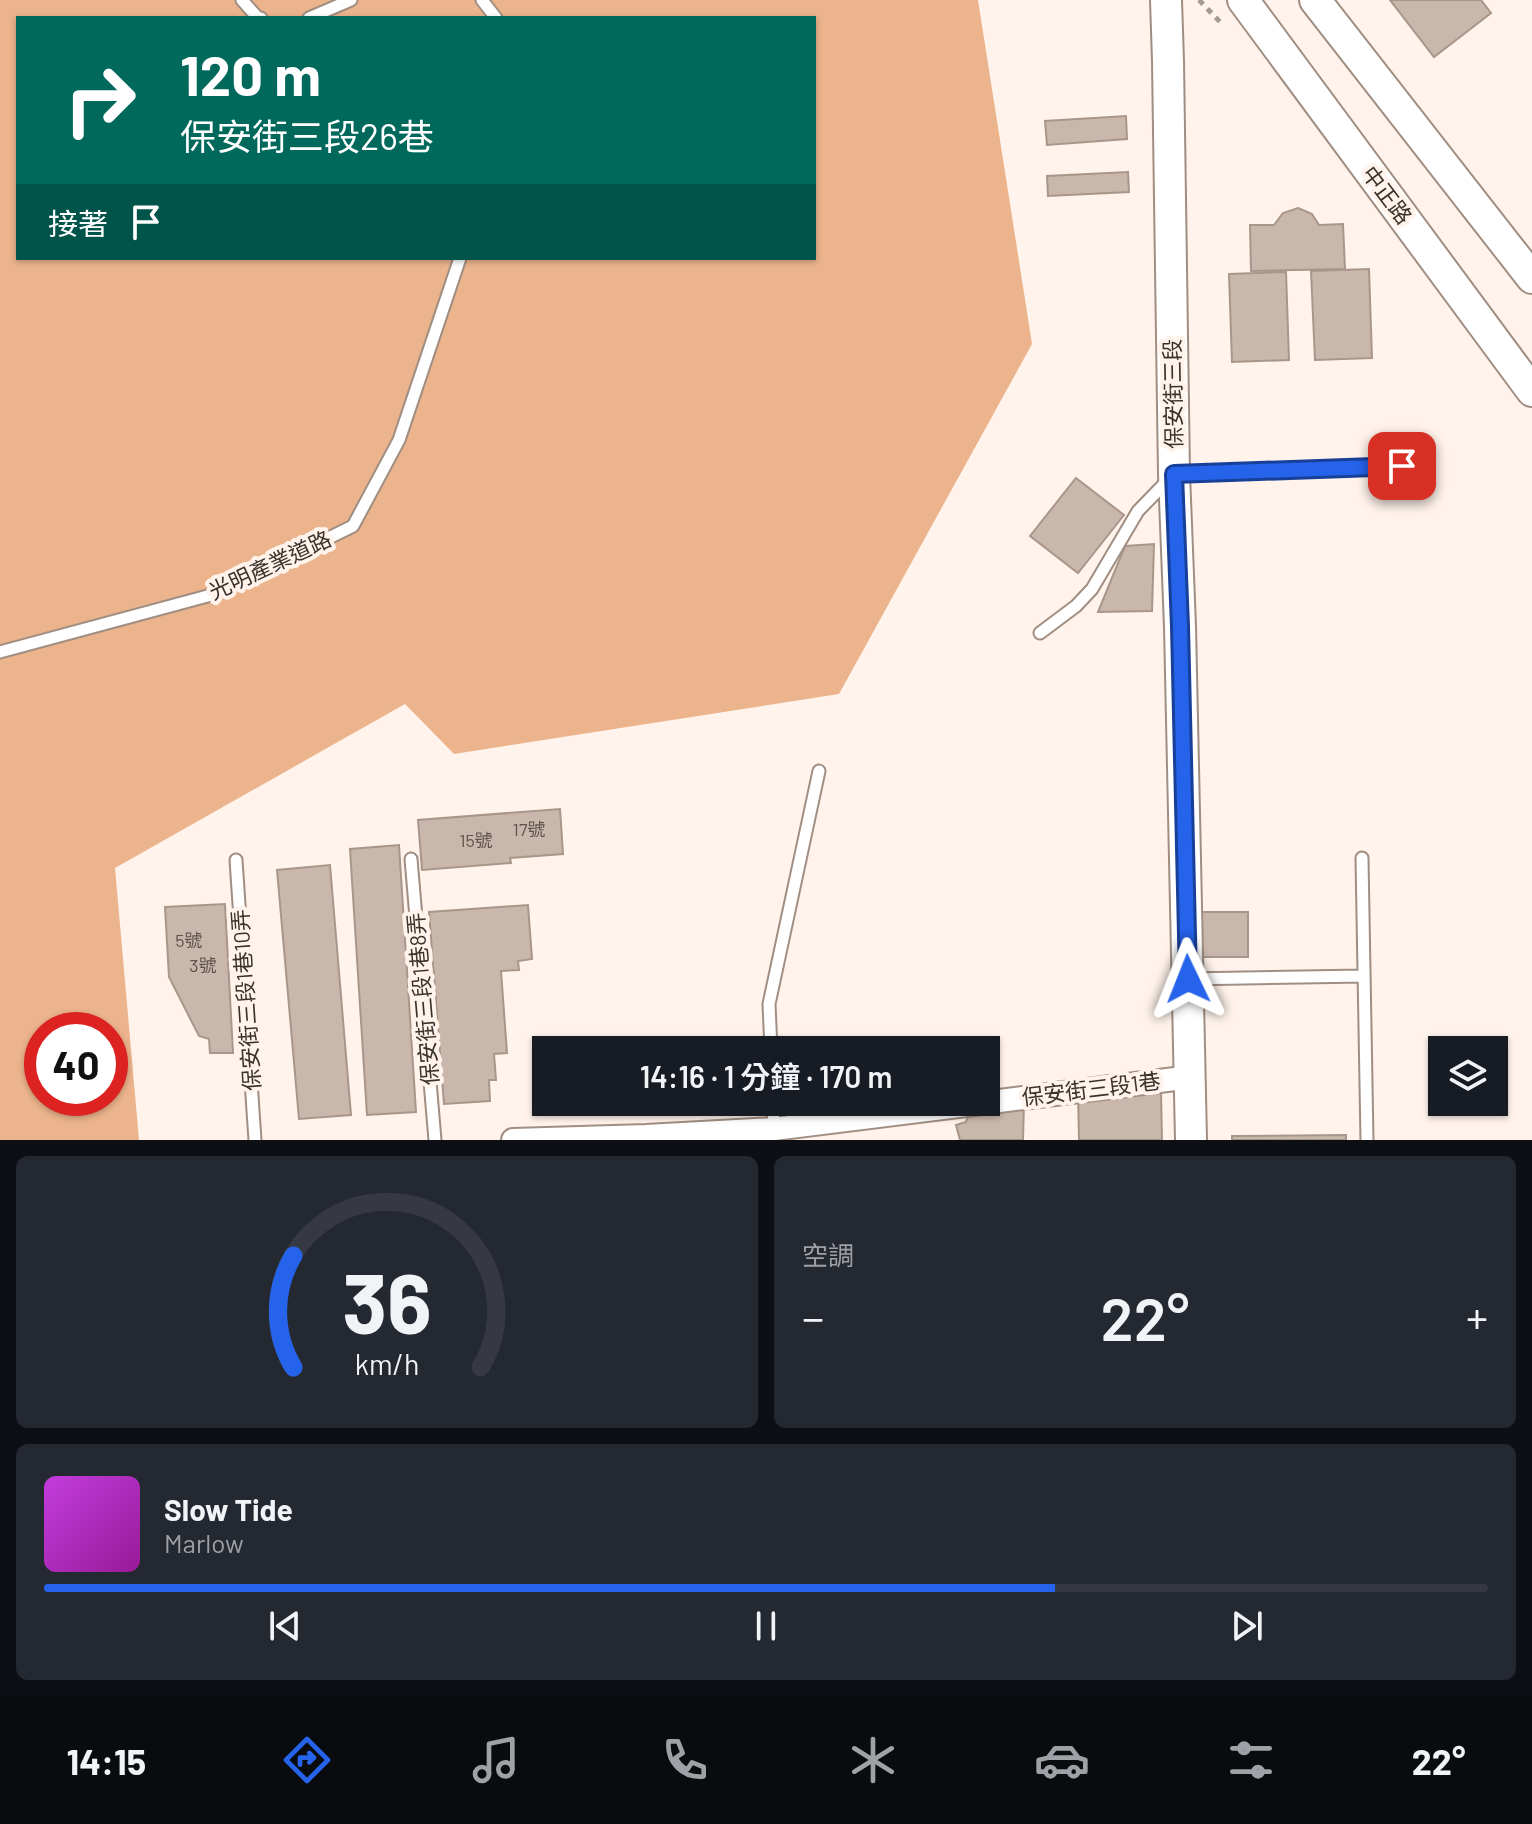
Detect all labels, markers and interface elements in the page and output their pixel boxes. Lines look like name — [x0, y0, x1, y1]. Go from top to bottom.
text: 120 m — [180, 40, 321, 107]
icon: right — [48, 48, 152, 152]
text: 保安街三段26巷 — [180, 114, 434, 157]
street label: 中正路 — [1358, 160, 1418, 229]
icon: arrive — [124, 200, 168, 244]
text: 接著 — [48, 205, 108, 241]
street label: 保安街三段 — [1158, 339, 1186, 449]
pin — [1368, 432, 1436, 500]
icon: arrive — [1380, 444, 1424, 488]
street label: 光明產業道路 — [204, 524, 335, 604]
house number: 17號 — [513, 818, 545, 840]
house number: 15號 — [459, 829, 493, 851]
street label: 保安街三段1巷10弄 — [226, 908, 264, 1092]
street label: 保安街三段1巷8弄 — [402, 912, 443, 1086]
house number: 5號 — [175, 929, 203, 951]
position arrow — [1146, 937, 1230, 1021]
house number: 3號 — [189, 954, 217, 976]
speed limit sign: 40 — [24, 1012, 128, 1116]
map controls — [1428, 1036, 1508, 1116]
button: layers — [1428, 1036, 1508, 1116]
text: 14:16 · 1 分鐘 · 170 m — [640, 1058, 892, 1094]
street label: 保安街三段1巷 — [1020, 1067, 1162, 1109]
text: 空調 — [802, 1239, 854, 1270]
text: 36 — [342, 1251, 432, 1351]
text: 22° — [1101, 1281, 1189, 1353]
text: − — [802, 1290, 824, 1343]
text: + — [1466, 1290, 1488, 1343]
text: km/h — [355, 1346, 419, 1381]
text: Slow Tide — [164, 1491, 293, 1527]
text: Marlow — [164, 1527, 244, 1558]
icon: previous — [263, 1604, 307, 1648]
icon: pause — [744, 1604, 788, 1648]
icon: next — [1225, 1604, 1269, 1648]
icon: directions — [279, 1732, 335, 1788]
icon: music — [468, 1732, 524, 1788]
icon: phone — [657, 1732, 713, 1788]
icon: climate — [845, 1732, 901, 1788]
icon: car — [1034, 1732, 1090, 1788]
icon: filters — [1223, 1732, 1279, 1788]
text: 14:15 — [66, 1739, 146, 1782]
text: 22° — [1412, 1739, 1466, 1782]

